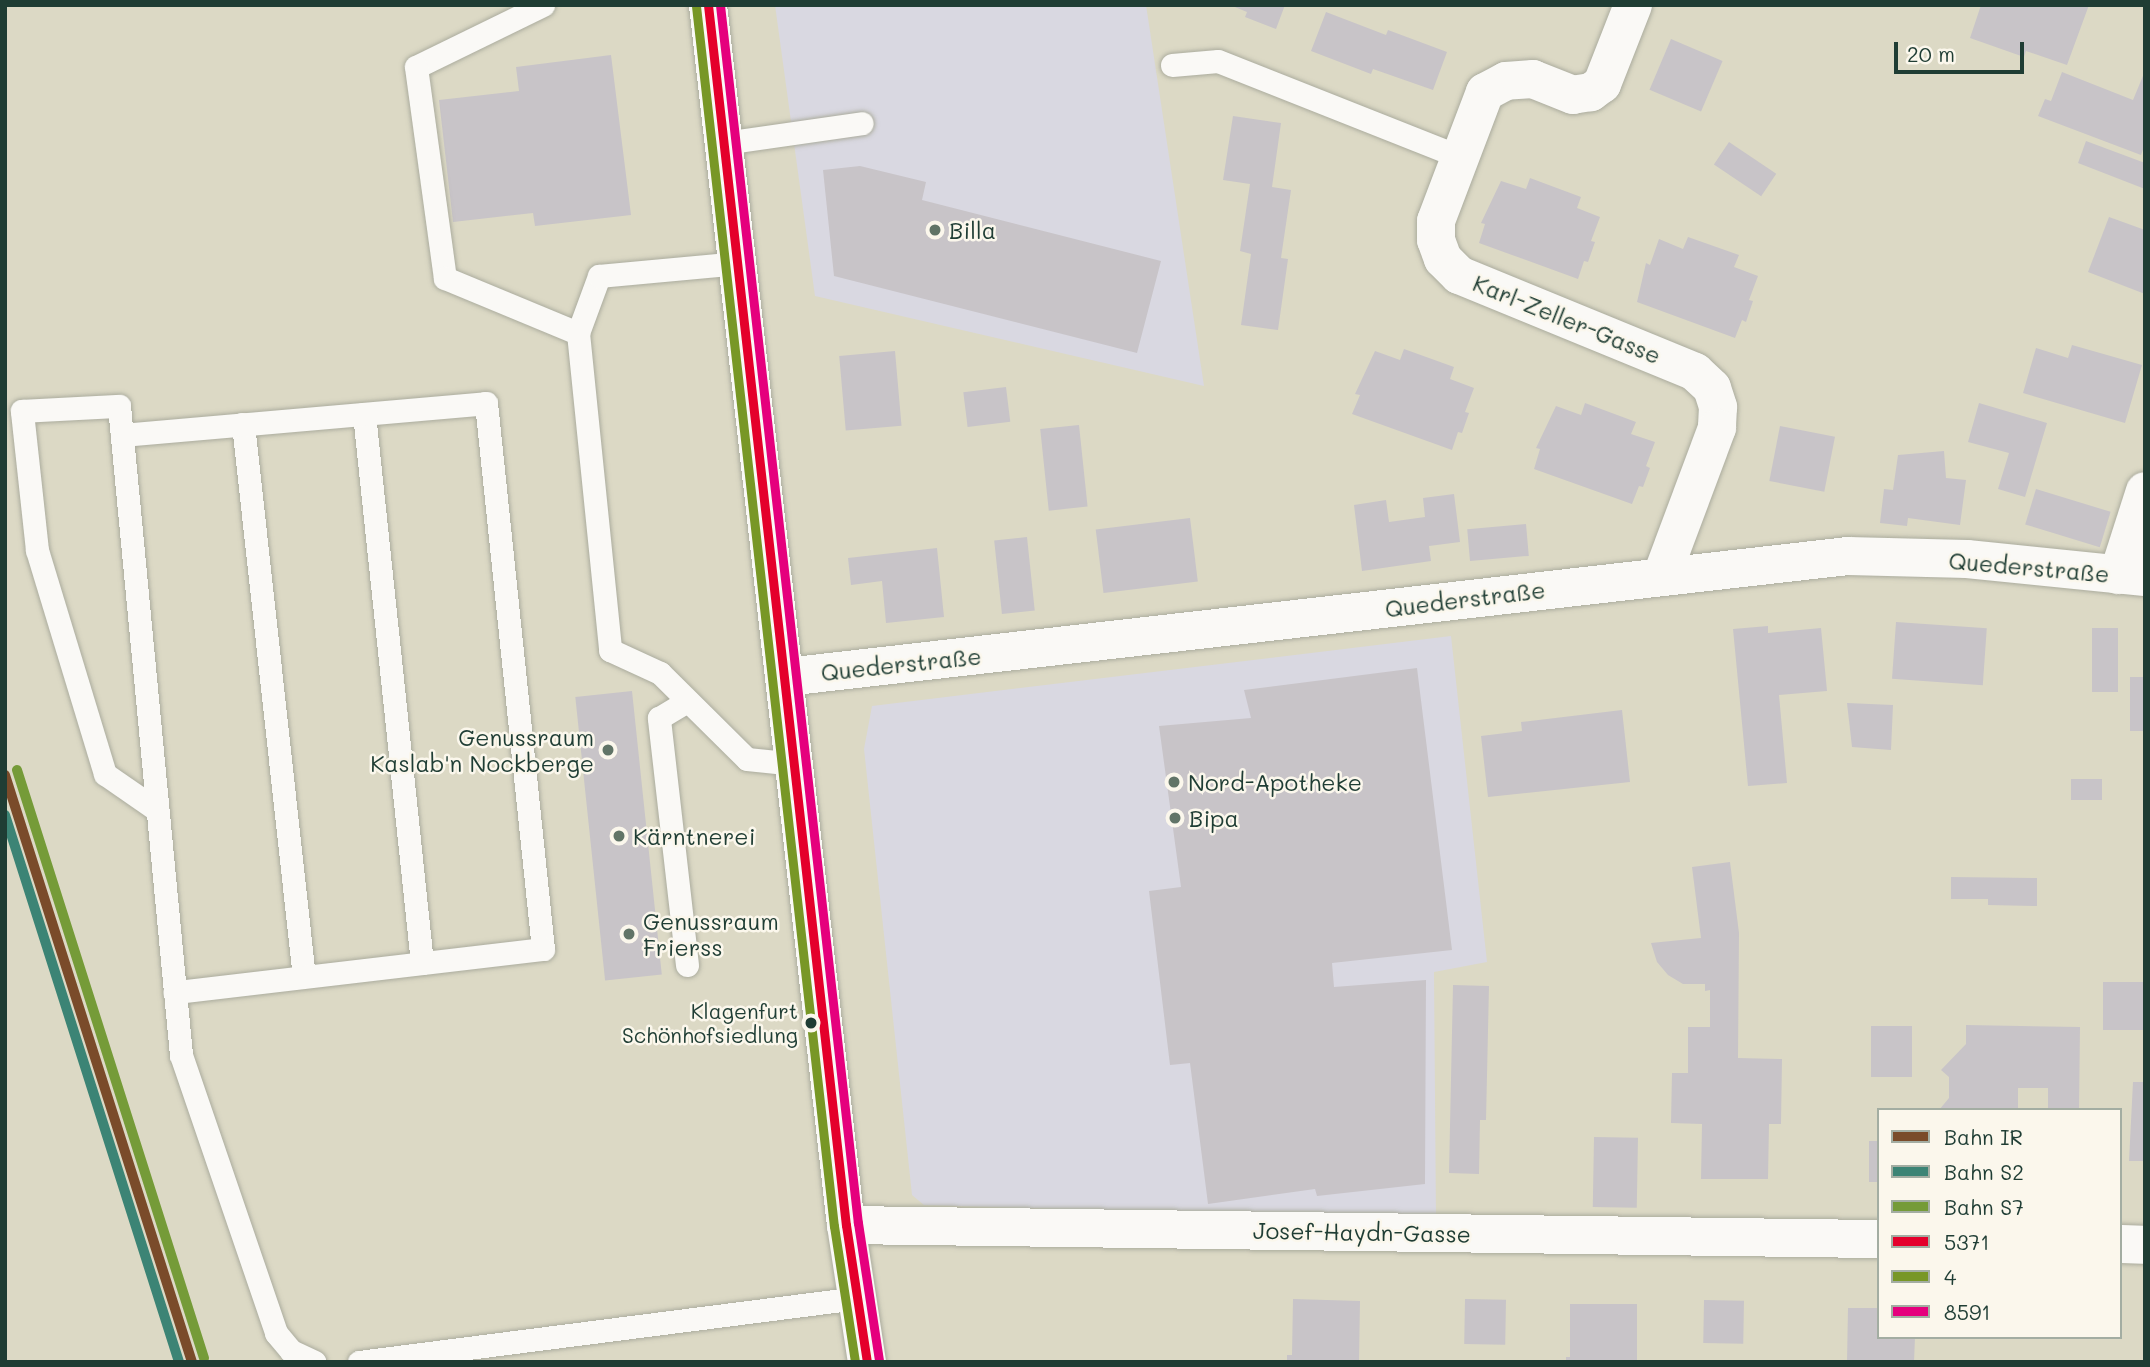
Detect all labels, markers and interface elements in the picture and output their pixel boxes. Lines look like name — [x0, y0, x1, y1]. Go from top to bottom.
scale bar — [1898, 28, 2028, 72]
text: 20 m — [1907, 40, 1955, 67]
place label: Billa — [949, 216, 996, 244]
marker: Billa — [927, 222, 943, 238]
street label: Karl-Zeller-Gasse — [1469, 269, 1665, 369]
street label: Quederstraße — [1948, 546, 2110, 588]
street label: Quederstraße — [1383, 575, 1547, 623]
street label: Quederstraße — [819, 642, 983, 686]
place label: Genussraum Kaslab'n Nockberge — [370, 723, 594, 777]
marker: Genussraum Kaslab'n Nockberge — [600, 742, 616, 758]
place label: Nord-Apotheke — [1188, 768, 1362, 796]
marker: Nord-Apotheke — [1166, 774, 1182, 790]
place label: Bipa — [1189, 804, 1239, 832]
marker: Bipa — [1167, 810, 1183, 826]
place label: Kärntnerei — [633, 822, 755, 850]
marker: Kärntnerei — [611, 828, 627, 844]
place label: Genussraum Frierss — [643, 907, 779, 961]
marker: Genussraum Frierss — [621, 926, 637, 942]
place label: Klagenfurt Schönhofsiedlung — [622, 998, 798, 1048]
marker: Klagenfurt Schönhofsiedlung — [804, 1016, 818, 1030]
legend — [1877, 1108, 2122, 1339]
text: Bahn IR — [1944, 1123, 2023, 1150]
text: Bahn S2 — [1944, 1158, 2024, 1185]
text: Bahn S7 — [1944, 1193, 2024, 1220]
street label: Josef-Haydn-Gasse — [1253, 1216, 1471, 1248]
text: 5371 — [1944, 1228, 1990, 1255]
text: 4 — [1944, 1263, 1956, 1290]
text: 8591 — [1944, 1298, 1991, 1325]

